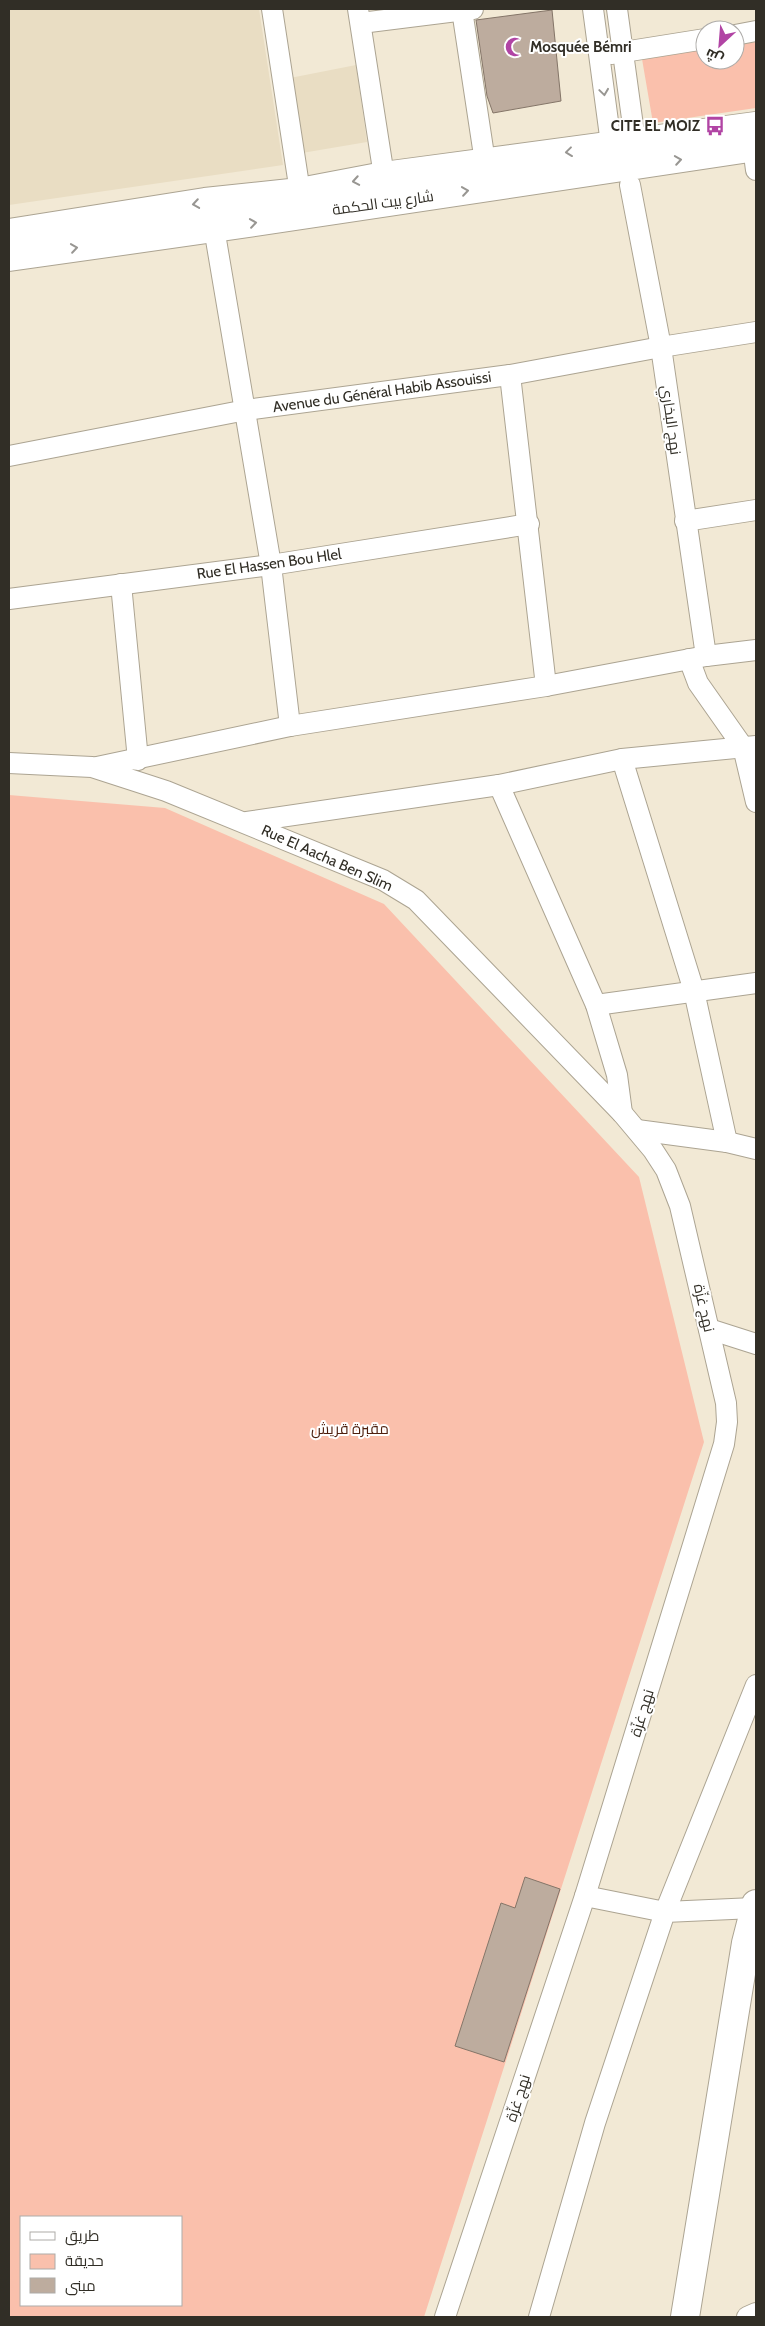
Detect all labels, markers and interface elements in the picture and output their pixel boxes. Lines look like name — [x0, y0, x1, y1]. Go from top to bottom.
north arrow — [695, 20, 745, 70]
mosque icon: Mosquée Bémri — [504, 36, 526, 58]
place label: Mosquée Bémri — [530, 38, 632, 56]
text: ش — [702, 45, 726, 69]
one-way arrow — [598, 88, 609, 96]
bus stop icon: CITE EL MOIZ — [704, 115, 726, 137]
place label: CITE EL MOIZ — [611, 117, 701, 135]
one-way arrow — [565, 146, 573, 157]
one-way arrow — [674, 155, 682, 165]
one-way arrow — [352, 176, 361, 186]
one-way arrow — [462, 186, 470, 197]
street label: شارع بيت الحكمة — [331, 187, 435, 221]
one-way arrow — [191, 198, 200, 208]
one-way arrow — [248, 218, 257, 228]
one-way arrow — [71, 243, 79, 254]
street label: Avenue du Général Habib Assouissi — [272, 368, 492, 416]
street label: نهج البخاري — [654, 384, 685, 456]
street label: Rue El Hassen Bou Hlel — [195, 545, 343, 583]
street label: Rue El Aacha Ben Slim — [259, 821, 395, 895]
street label: نهج غزّة — [688, 1282, 718, 1334]
park label: مقبرة قريش — [311, 1420, 389, 1439]
street label: نهج غزّة — [626, 1687, 660, 1740]
street label: نهج غزّة — [502, 2072, 536, 2125]
legend — [20, 2216, 182, 2306]
text: طريق — [65, 2227, 99, 2246]
text: حديقة — [65, 2252, 104, 2270]
text: مبنى — [65, 2277, 96, 2296]

